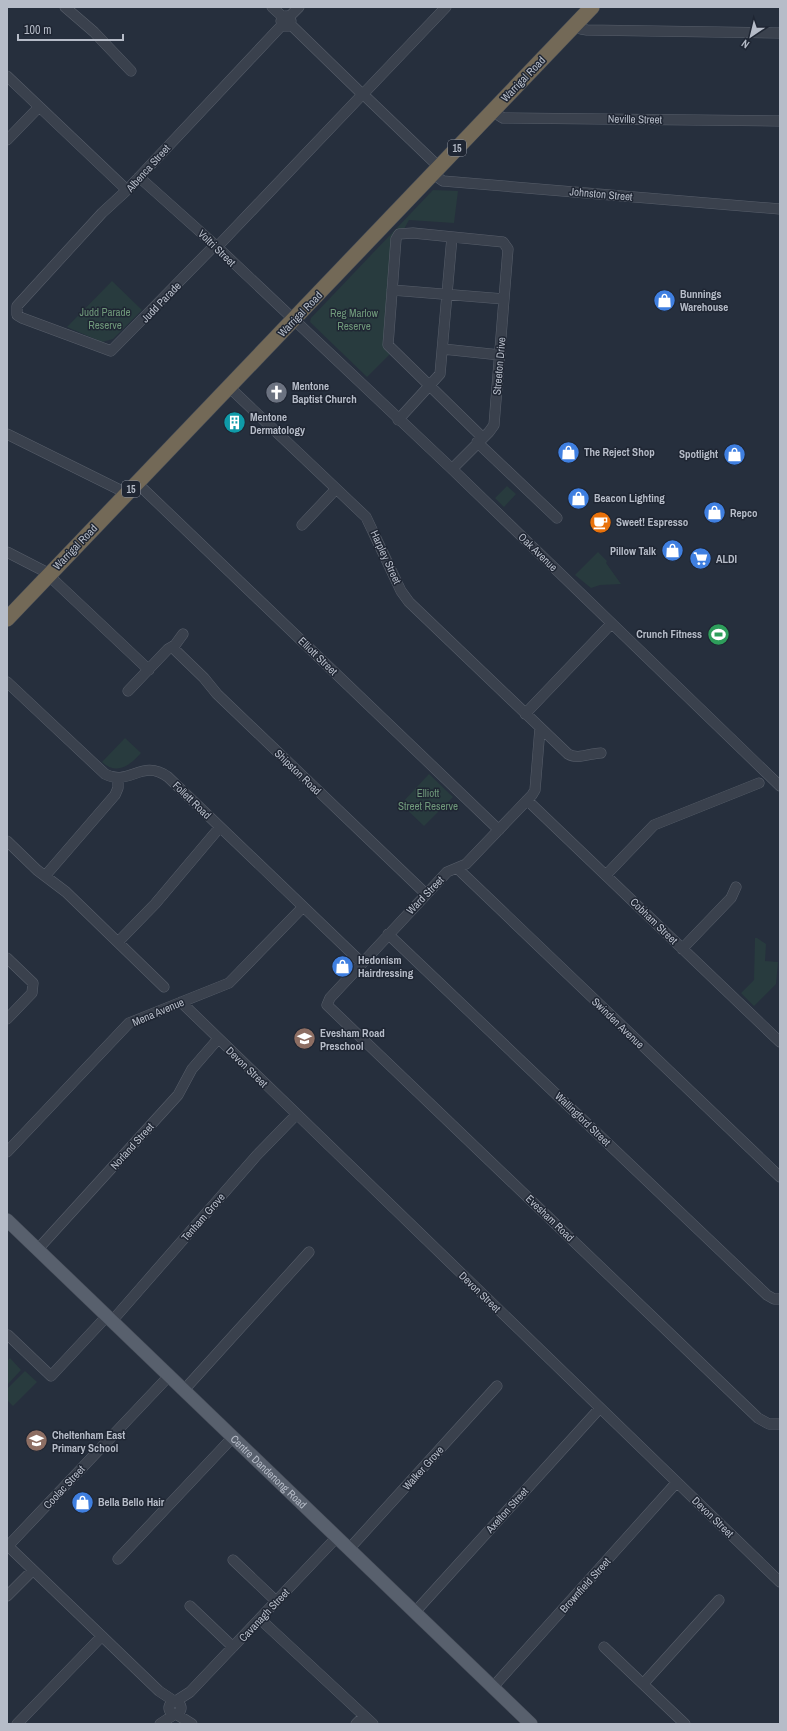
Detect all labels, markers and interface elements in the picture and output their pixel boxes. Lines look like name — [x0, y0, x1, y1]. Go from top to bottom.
scale bar — [18, 16, 123, 42]
north arrow — [731, 16, 771, 56]
text: 100 m — [24, 22, 51, 38]
text: N — [739, 37, 752, 52]
street label: Warrigal Road — [498, 53, 548, 105]
street label: Neville Street — [608, 112, 663, 126]
road number: 15 — [448, 140, 466, 156]
street label: Albenca Street — [122, 141, 173, 195]
street label: Johnston Street — [569, 184, 634, 204]
street label: Voltri Street — [195, 227, 239, 270]
street label: Judd Parade — [138, 279, 184, 325]
shop icon: Bunnings Warehouse — [651, 287, 677, 313]
place label: Bunnings Warehouse — [680, 287, 728, 314]
street label: Warrigal Road — [275, 288, 325, 340]
park label: Judd Parade Reserve — [79, 305, 131, 332]
park label: Reg Marlow Reserve — [330, 306, 379, 333]
street label: Streeton Drive — [489, 336, 509, 396]
church icon: Mentone Baptist Church — [264, 379, 290, 405]
place label: Mentone Baptist Church — [292, 379, 357, 406]
building icon: Mentone Dermatology — [222, 410, 248, 436]
place label: Mentone Dermatology — [250, 410, 305, 437]
shop icon: The Reject Shop — [555, 439, 581, 465]
shop icon: Spotlight — [721, 441, 747, 467]
place label: The Reject Shop — [584, 445, 655, 459]
place label: Spotlight — [679, 447, 718, 461]
road number: 15 — [122, 481, 140, 497]
shop icon: Beacon Lighting — [565, 485, 591, 511]
place label: Beacon Lighting — [594, 491, 665, 505]
shop icon: Repco — [702, 500, 728, 526]
place label: Repco — [730, 506, 758, 520]
cafe icon: Sweet! Espresso — [587, 509, 613, 535]
place label: Sweet! Espresso — [616, 515, 689, 529]
street label: Warrigal Road — [50, 521, 100, 573]
street label: Harpley Street — [367, 528, 405, 587]
street label: Oak Avenue — [516, 530, 560, 574]
shop icon: Pillow Talk — [659, 538, 685, 564]
place label: Pillow Talk — [610, 544, 657, 558]
supermarket icon: ALDI — [688, 546, 714, 572]
place label: ALDI — [716, 552, 737, 566]
sports icon: Crunch Fitness — [705, 621, 731, 647]
place label: Crunch Fitness — [636, 627, 702, 641]
street label: Elliott Street — [295, 634, 341, 678]
street label: Shipston Road — [272, 746, 324, 798]
street label: Follett Road — [170, 778, 214, 822]
park label: Elliott Street Reserve — [398, 786, 458, 813]
street label: Ward Street — [403, 873, 447, 917]
street label: Cobham Street — [627, 895, 681, 947]
shop icon: Hedonism Hairdressing — [329, 953, 355, 979]
place label: Hedonism Hairdressing — [358, 953, 414, 980]
street label: Swinden Avenue — [589, 994, 647, 1052]
street label: Mena Avenue — [130, 995, 186, 1029]
school or university icon: Evesham Road Preschool — [292, 1026, 318, 1052]
place label: Evesham Road Preschool — [320, 1026, 385, 1053]
street label: Devon Street — [223, 1044, 271, 1091]
street label: Wallingford Street — [552, 1089, 614, 1149]
street label: Norland Street — [107, 1119, 157, 1172]
street label: Tenham Grove — [178, 1190, 228, 1244]
street label: Evesham Road — [523, 1192, 577, 1244]
street label: Devon Street — [456, 1269, 504, 1316]
school or university icon: Cheltenham East Primary School — [23, 1428, 49, 1454]
place label: Cheltenham East Primary School — [52, 1428, 125, 1455]
street label: Centre Dandenong Road — [228, 1432, 310, 1512]
street label: Walker Grove — [399, 1443, 447, 1493]
street label: Coolac Street — [40, 1462, 88, 1512]
street label: Axelton Street — [482, 1484, 531, 1536]
shop icon: Bella Bello Hair — [69, 1489, 95, 1515]
street label: Devon Street — [689, 1494, 737, 1541]
place label: Bella Bello Hair — [98, 1495, 165, 1509]
street label: Brownfield Street — [557, 1554, 614, 1615]
street label: Cavanagh Street — [236, 1585, 293, 1645]

